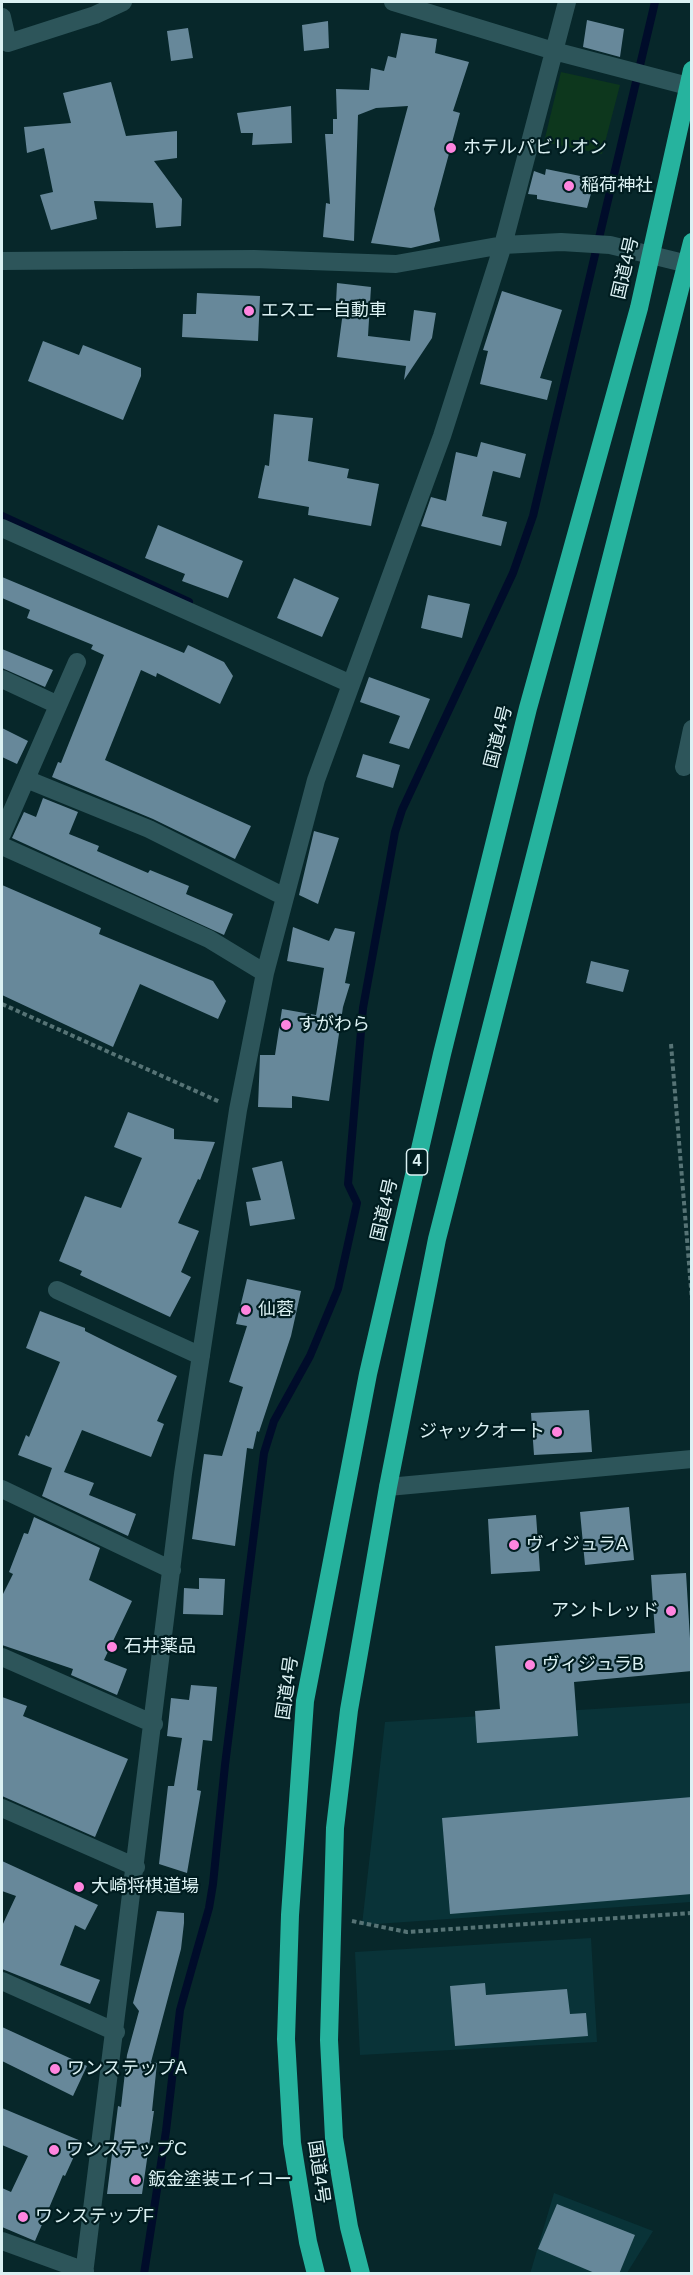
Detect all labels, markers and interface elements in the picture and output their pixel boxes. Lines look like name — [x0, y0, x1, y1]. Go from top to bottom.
place label: ホテルパビリオン — [463, 137, 607, 159]
marker: ホテルパビリオン — [444, 141, 458, 155]
place label: 稲荷神社 — [581, 175, 653, 197]
marker: 稲荷神社 — [562, 179, 576, 193]
street label: 国道4号 — [608, 234, 644, 302]
place label: エスエー自動車 — [261, 300, 387, 322]
marker: エスエー自動車 — [242, 304, 256, 318]
street label: 国道4号 — [481, 703, 517, 771]
place label: すがわら — [298, 1014, 370, 1036]
marker: すがわら — [279, 1018, 293, 1032]
road number: 4 — [406, 1149, 428, 1175]
street label: 国道4号 — [367, 1176, 403, 1244]
place label: 仙蓉 — [258, 1299, 294, 1321]
marker: 仙蓉 — [239, 1303, 253, 1317]
place label: ジャックオート — [419, 1421, 545, 1443]
marker: ジャックオート — [550, 1425, 564, 1439]
place label: ヴィジュラA — [526, 1534, 628, 1556]
marker: ヴィジュラA — [507, 1538, 521, 1552]
place label: アントレッド — [551, 1600, 659, 1622]
marker: アントレッド — [664, 1604, 678, 1618]
place label: 石井薬品 — [124, 1636, 196, 1658]
marker: 石井薬品 — [105, 1640, 119, 1654]
place label: ヴィジュラB — [542, 1654, 644, 1676]
street label: 国道4号 — [273, 1655, 303, 1721]
marker: ヴィジュラB — [523, 1658, 537, 1672]
place label: 大崎将棋道場 — [91, 1876, 199, 1898]
marker: 大崎将棋道場 — [72, 1880, 86, 1894]
place label: ワンステップA — [67, 2058, 187, 2080]
marker: ワンステップA — [48, 2062, 62, 2076]
place label: ワンステップC — [66, 2139, 187, 2161]
street label: 国道4号 — [303, 2139, 333, 2205]
marker: ワンステップC — [47, 2143, 61, 2157]
place label: 鈑金塗装エイコー — [148, 2169, 292, 2191]
marker: 鈑金塗装エイコー — [129, 2173, 143, 2187]
place label: ワンステップF — [35, 2206, 154, 2228]
marker: ワンステップF — [16, 2210, 30, 2224]

